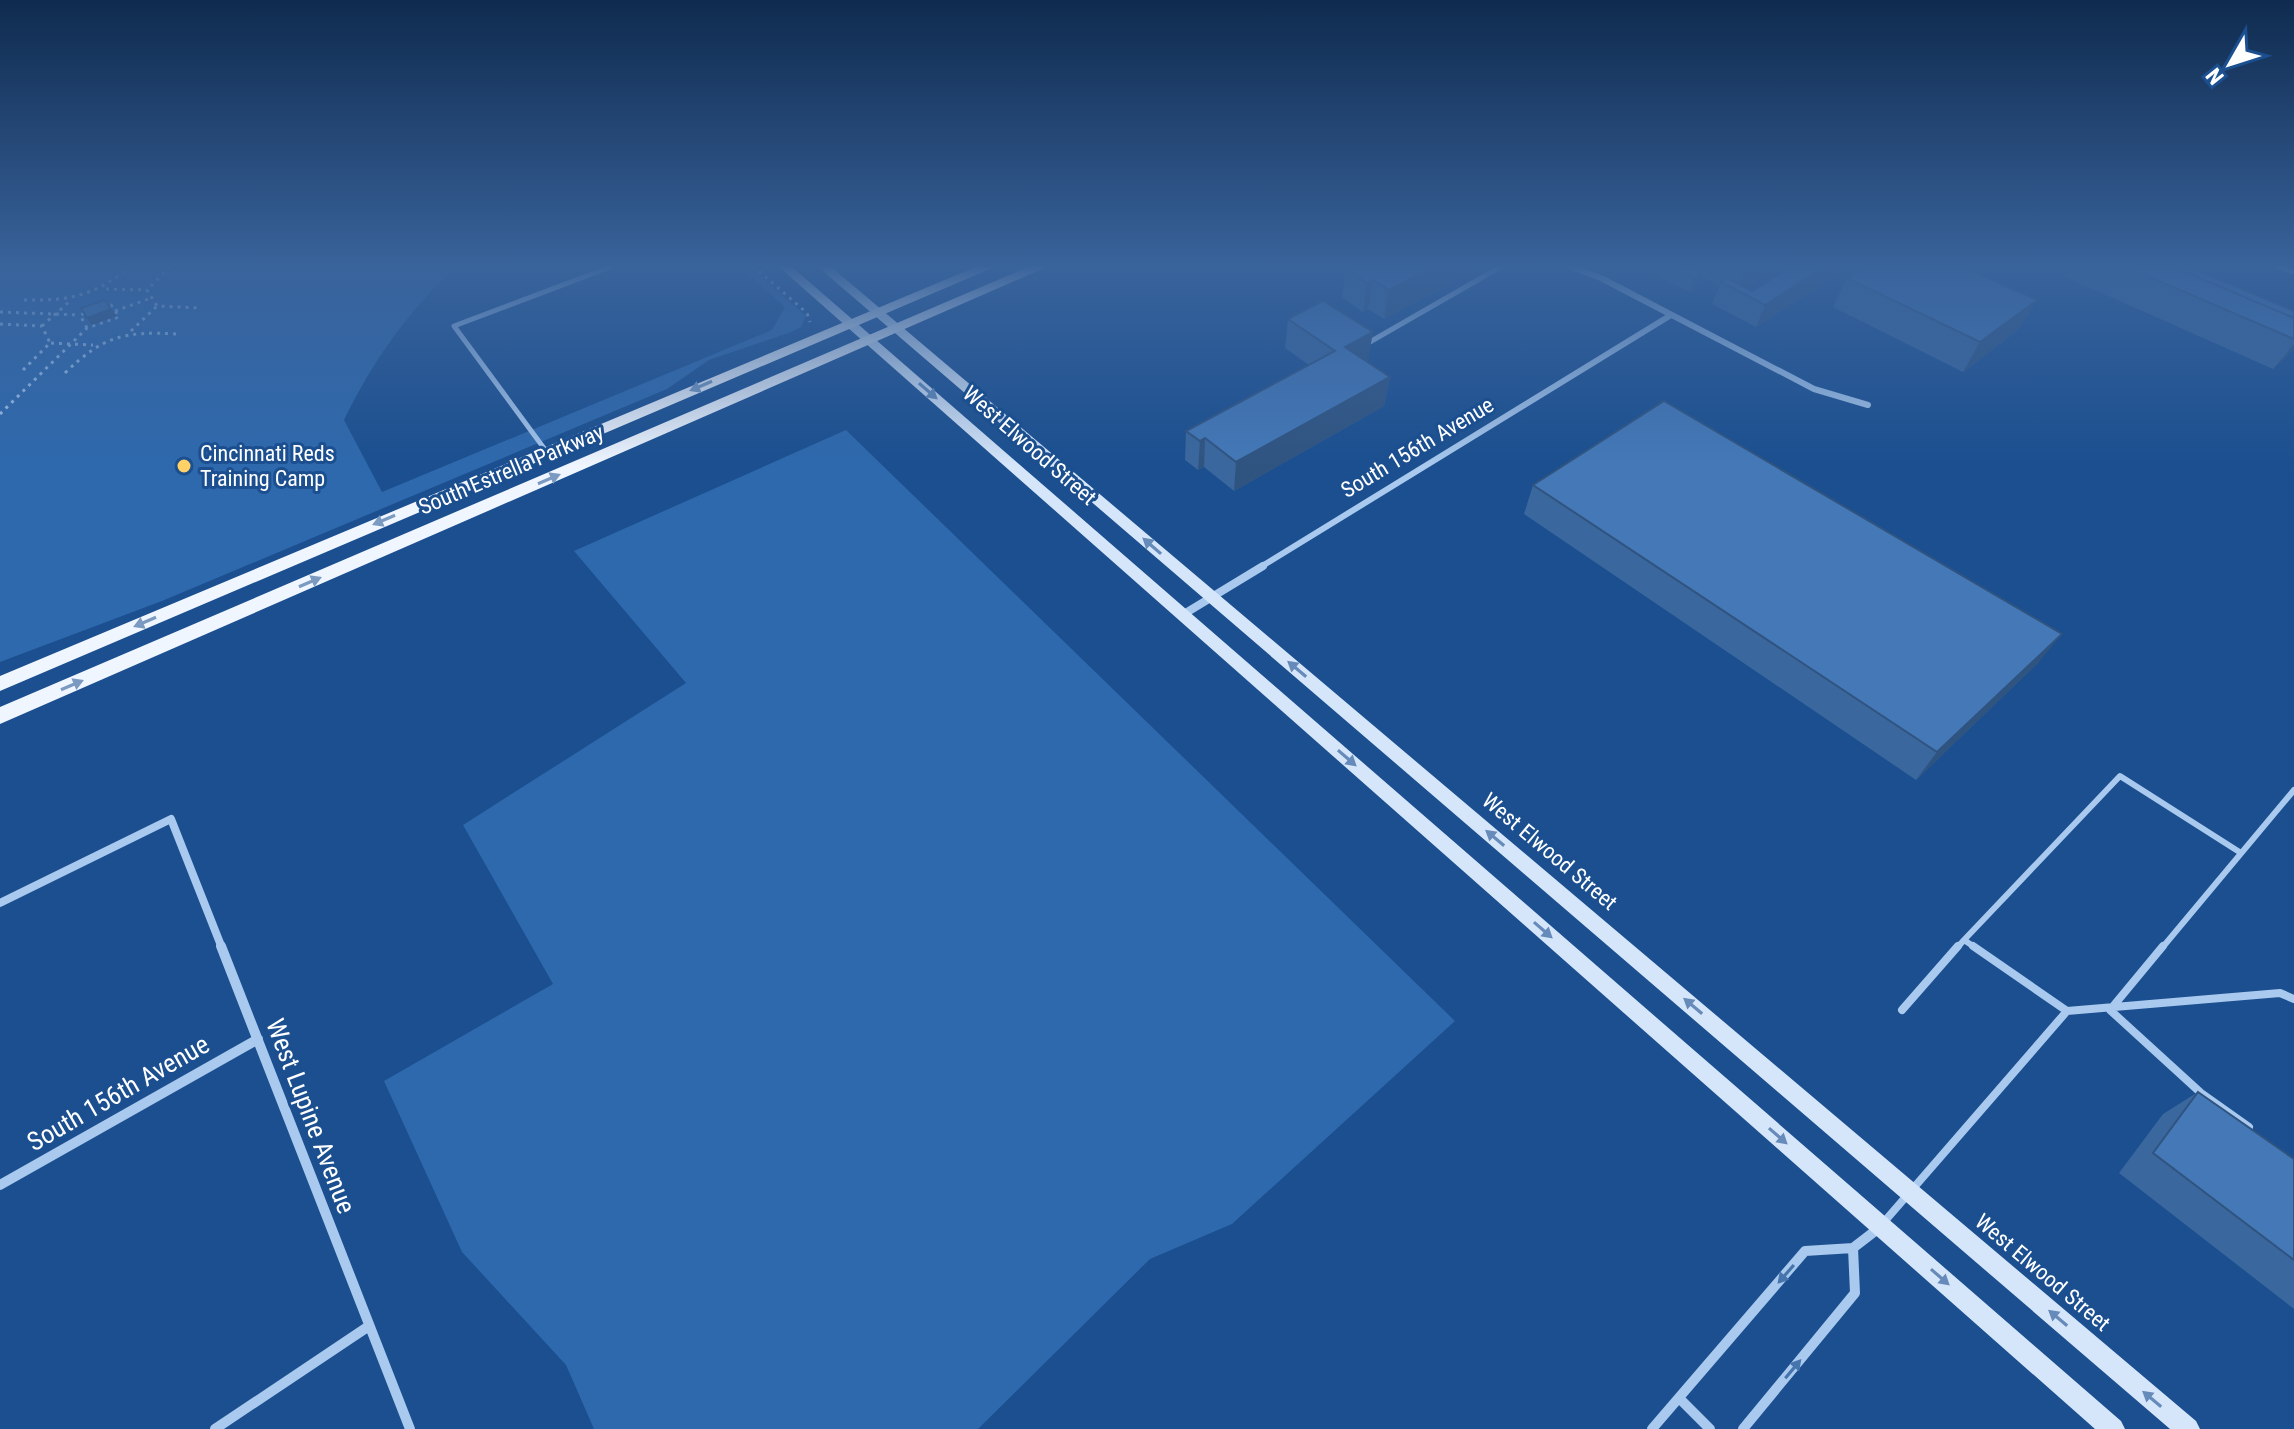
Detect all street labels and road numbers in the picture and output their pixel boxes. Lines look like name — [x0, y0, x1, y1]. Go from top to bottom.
street label: West Elwood Street — [958, 381, 1101, 510]
street label: South 156th Avenue — [1337, 392, 1498, 503]
street label: South Estrella Parkway — [415, 419, 607, 520]
street label: West Elwood Street — [1477, 788, 1622, 915]
street label: West Lupine Avenue — [260, 1015, 362, 1217]
street label: South 156th Avenue — [22, 1029, 214, 1157]
street label: West Elwood Street — [1970, 1209, 2115, 1336]

